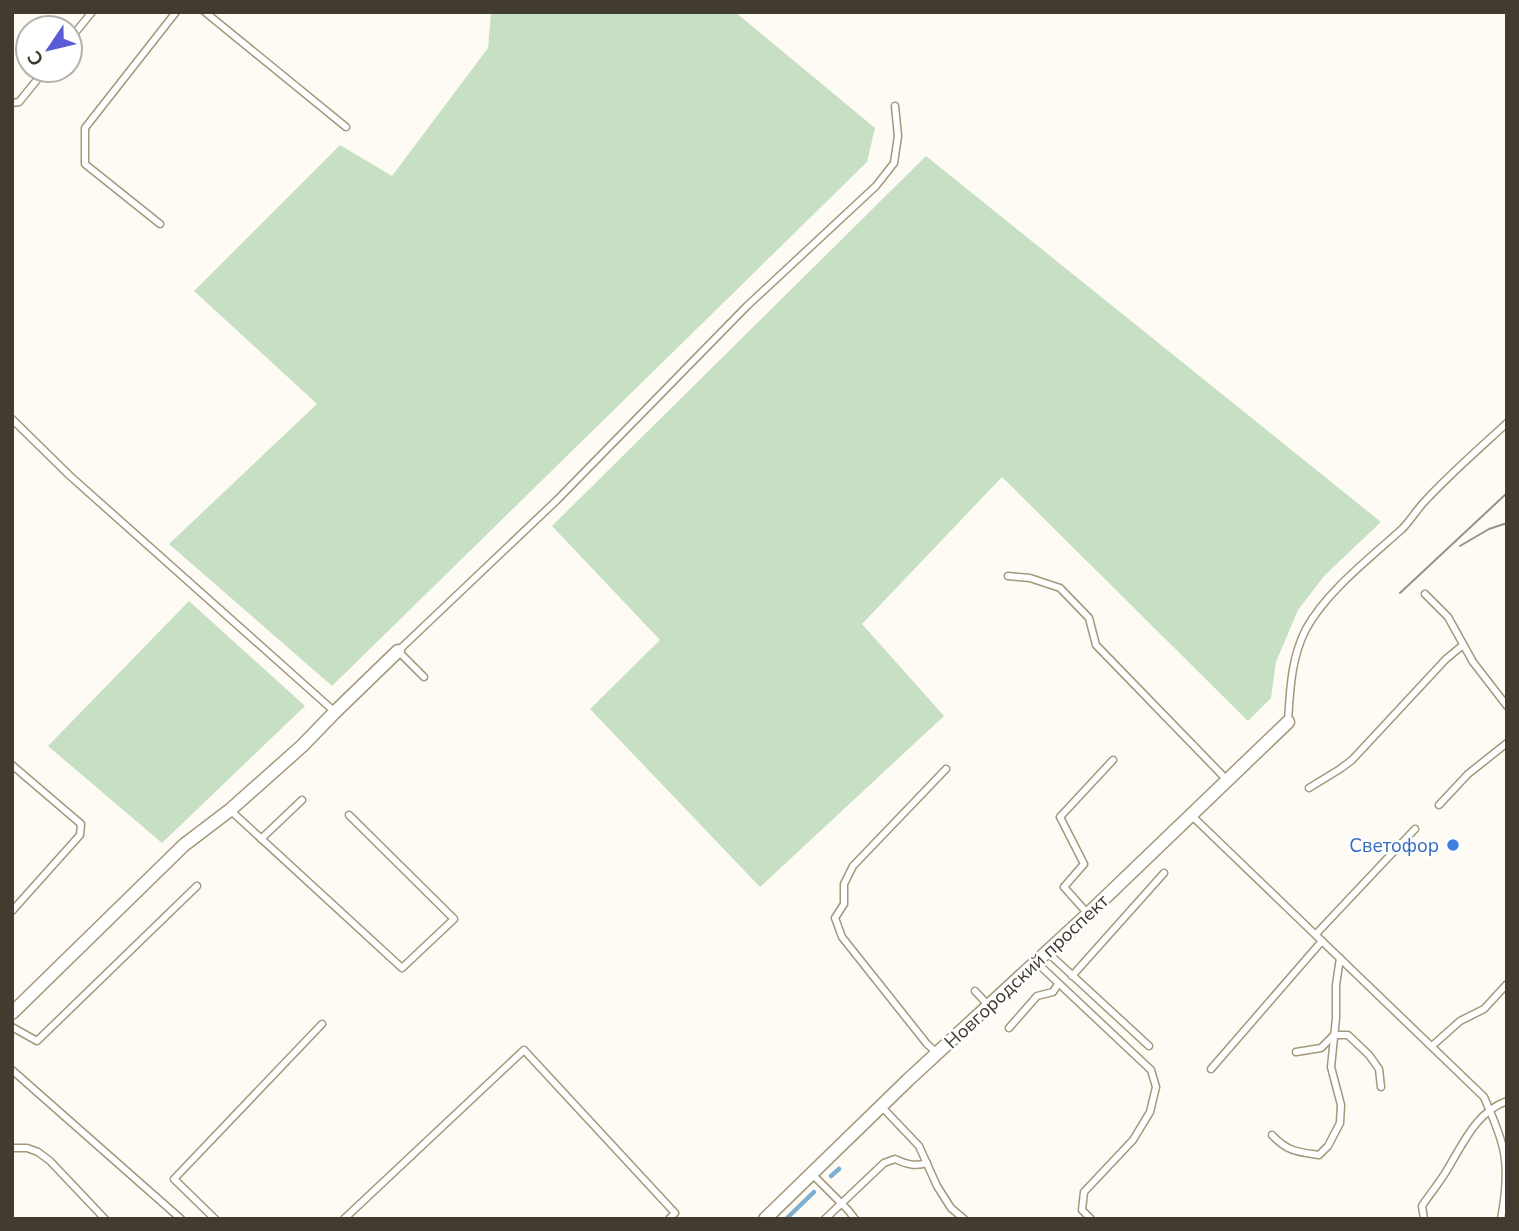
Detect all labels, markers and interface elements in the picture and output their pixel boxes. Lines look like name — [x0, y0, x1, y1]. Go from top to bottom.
north arrow — [14, 14, 84, 84]
text: С — [21, 45, 50, 71]
place label: Светофор — [1349, 833, 1439, 859]
marker: Светофор — [1445, 837, 1461, 853]
street label: Новгородский проспект — [939, 888, 1115, 1055]

